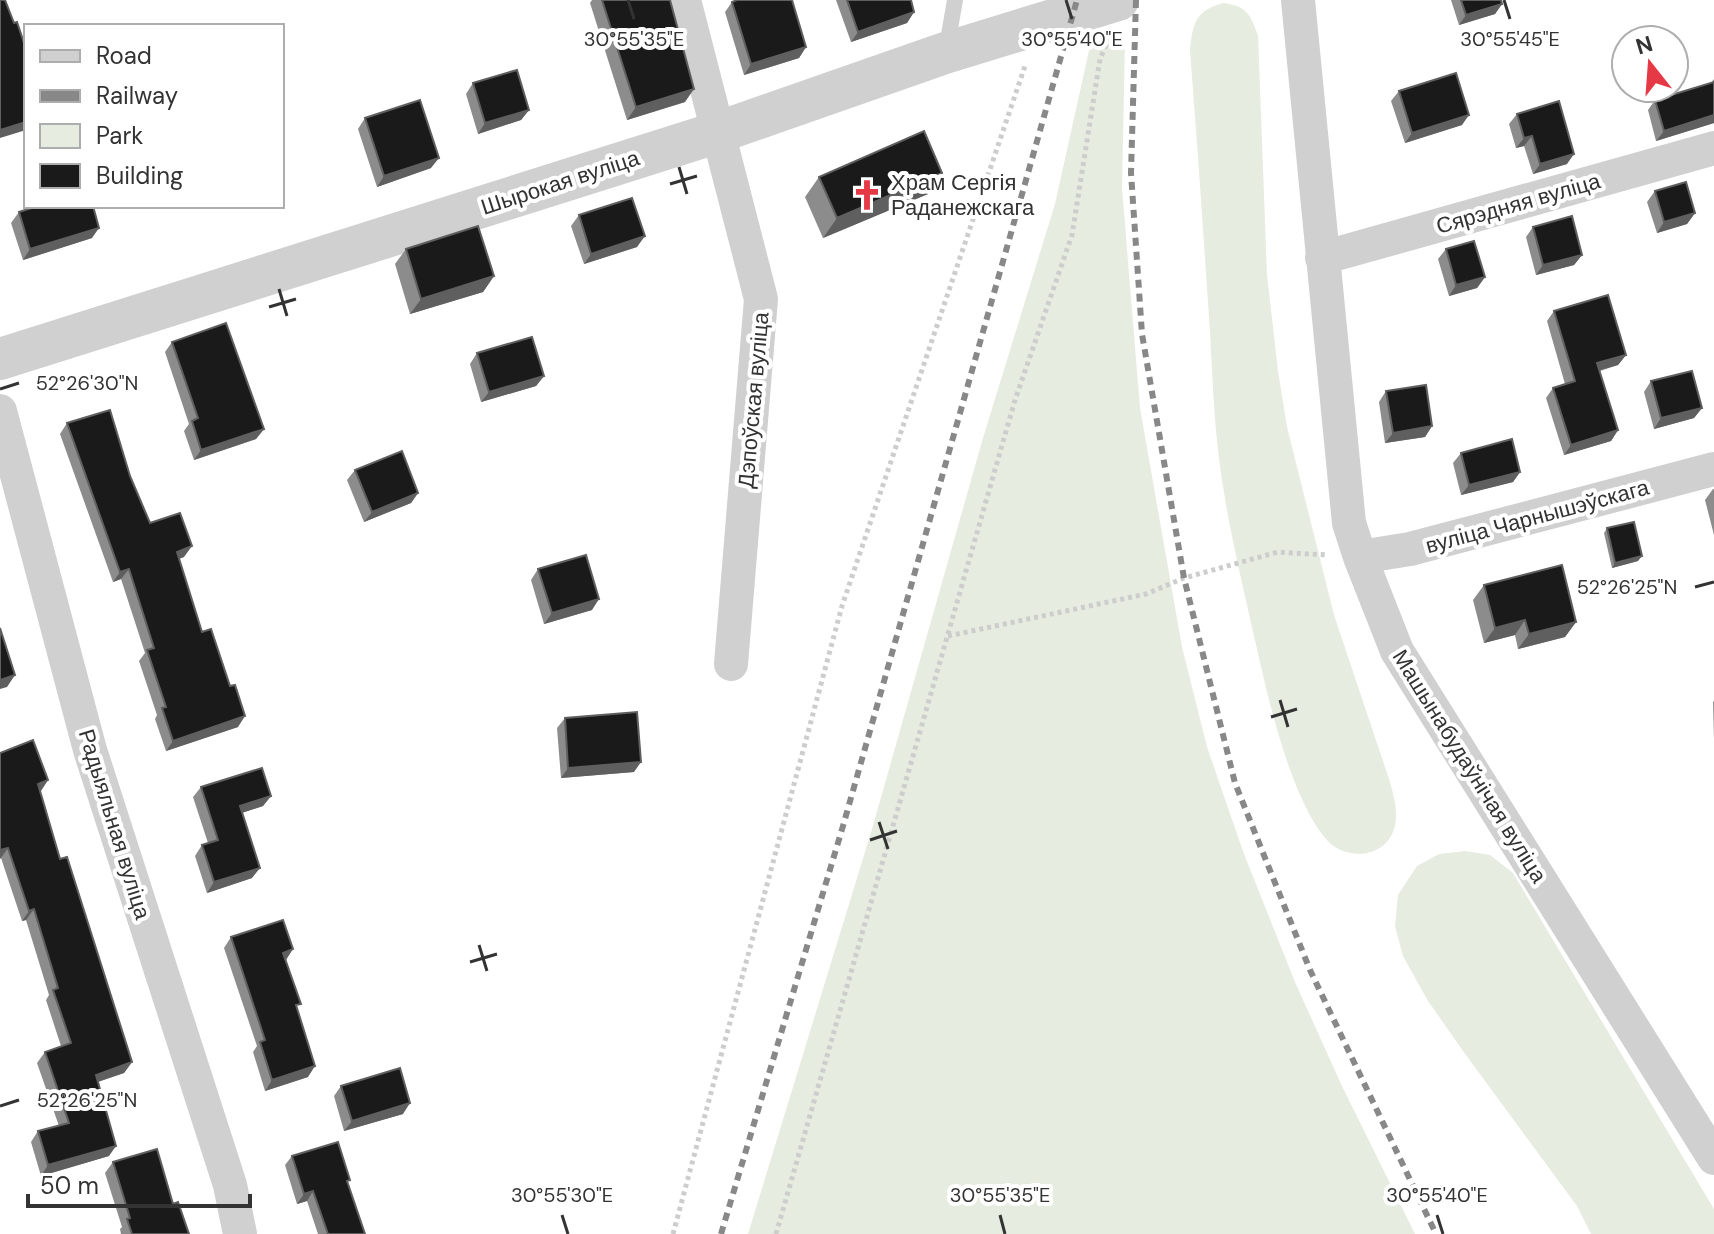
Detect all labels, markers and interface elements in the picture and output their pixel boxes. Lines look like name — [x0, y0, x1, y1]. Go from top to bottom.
legend — [24, 24, 284, 208]
north arrow — [1610, 24, 1690, 104]
text: 30°55'35"E — [584, 26, 684, 52]
text: 30°55'40"E — [1021, 26, 1123, 52]
text: 30°55'45"E — [1460, 26, 1560, 52]
text: N — [1632, 29, 1656, 62]
text: Road — [96, 40, 152, 71]
text: Railway — [96, 80, 178, 111]
text: Park — [96, 120, 143, 151]
street label: Шырокая вуліца — [477, 143, 644, 222]
text: Building — [96, 160, 183, 191]
street label: Сярэдняя вуліца — [1433, 166, 1604, 241]
place label: Храм Сергія Раданежскага — [891, 168, 1035, 222]
church icon: Храм Сергія Раданежскага — [850, 178, 884, 212]
street label: Дэпоўская вуліца — [731, 310, 776, 489]
text: 52°26'30"N — [36, 370, 138, 396]
street label: вуліца Чарнышэўскага — [1422, 472, 1653, 560]
text: 52°26'25"N — [1577, 574, 1677, 600]
street label: Машынабудаўнічая вуліца — [1386, 644, 1554, 889]
street label: Радыяльная вуліца — [72, 725, 157, 924]
text: 52°26'25"N — [37, 1087, 137, 1113]
scale bar — [28, 1158, 250, 1208]
text: 50 m — [40, 1170, 99, 1201]
text: 30°55'30"E — [511, 1182, 613, 1208]
text: 30°55'35"E — [950, 1182, 1050, 1208]
text: 30°55'40"E — [1386, 1182, 1488, 1208]

